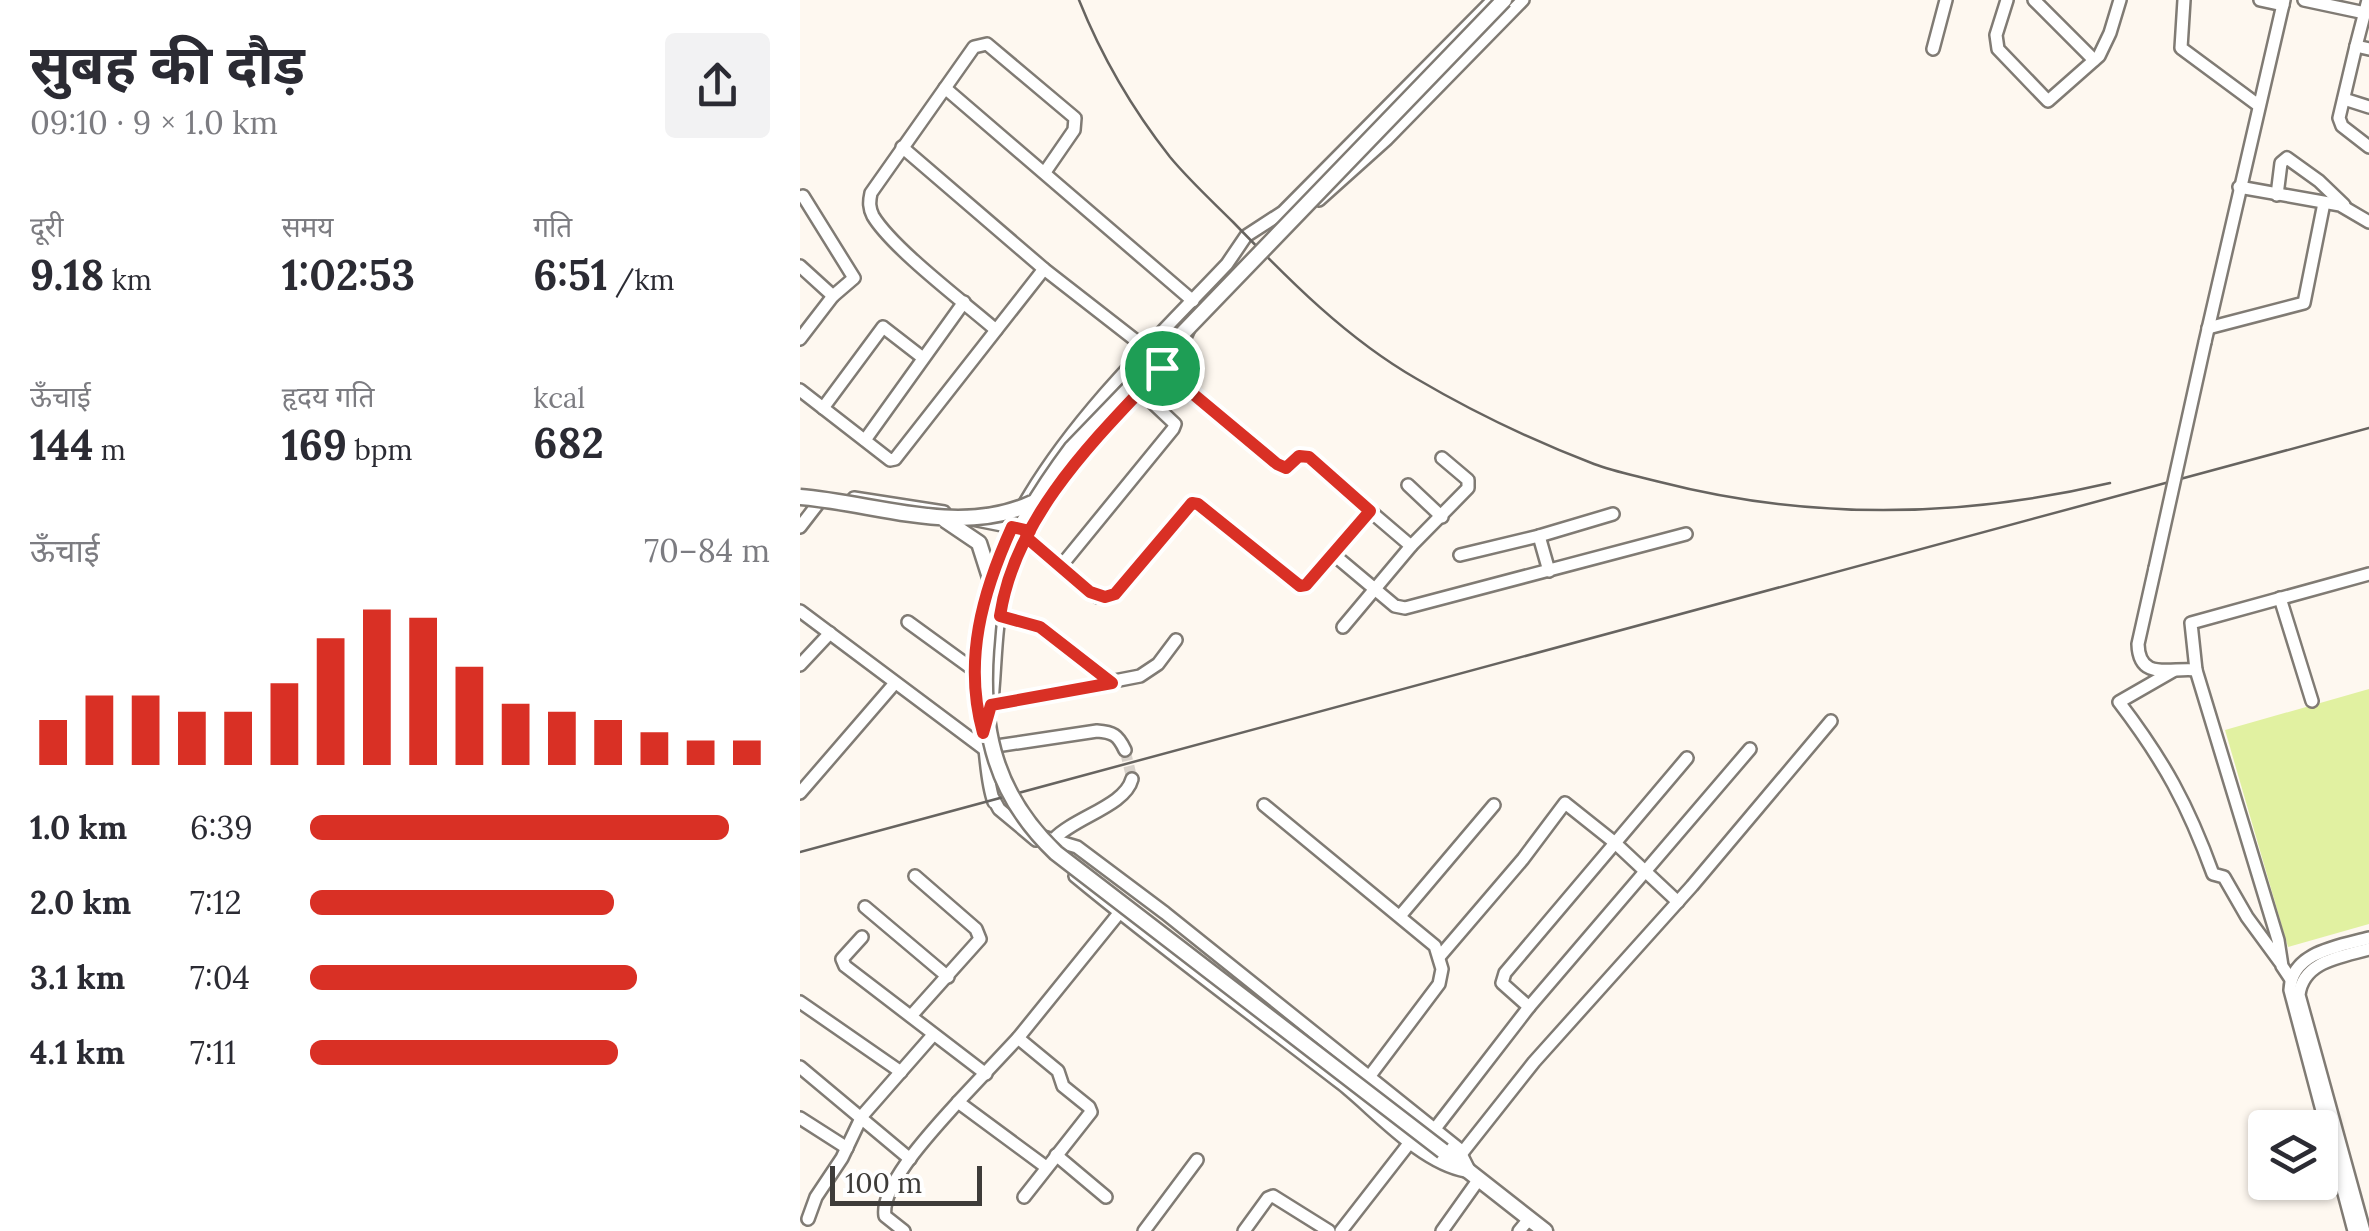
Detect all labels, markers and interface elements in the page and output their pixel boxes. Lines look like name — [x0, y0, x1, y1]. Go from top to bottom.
text: सुबह की दौड़ — [30, 29, 305, 99]
button: share — [665, 33, 770, 138]
text: 09:10 · 9 × 1.0 km — [30, 102, 278, 143]
text: दूरी — [30, 209, 64, 245]
text: समय — [282, 209, 334, 245]
text: गति — [533, 209, 572, 245]
text: 9.18 — [30, 248, 104, 302]
text: 1:02:53 — [282, 248, 415, 302]
text: 6:51 — [533, 248, 608, 302]
text: km — [104, 262, 152, 298]
text: /km — [608, 262, 674, 298]
pin — [1120, 326, 1205, 411]
icon: arrive — [1135, 341, 1190, 396]
text: ऊँचाई — [30, 379, 91, 415]
text: हृदय गति — [282, 379, 375, 415]
text: kcal — [533, 380, 585, 416]
text: 682 — [533, 416, 604, 470]
text: 144 — [30, 418, 93, 472]
text: 169 — [282, 418, 347, 472]
text: m — [93, 432, 126, 468]
text: bpm — [347, 432, 412, 468]
text: ऊँचाई — [30, 530, 99, 571]
text: 70–84 m — [644, 530, 770, 571]
text: 1.0 km — [30, 807, 127, 848]
text: 6:39 — [190, 807, 253, 848]
text: 2.0 km — [30, 882, 131, 923]
text: 7:12 — [190, 882, 242, 923]
text: 3.1 km — [30, 957, 125, 998]
text: 7:04 — [190, 957, 250, 998]
text: 4.1 km — [30, 1032, 125, 1073]
text: 7:11 — [190, 1032, 236, 1073]
map controls — [2248, 1110, 2338, 1200]
button: layers — [2248, 1110, 2338, 1200]
scale bar — [830, 1161, 982, 1206]
text: 100 m — [845, 1165, 922, 1201]

